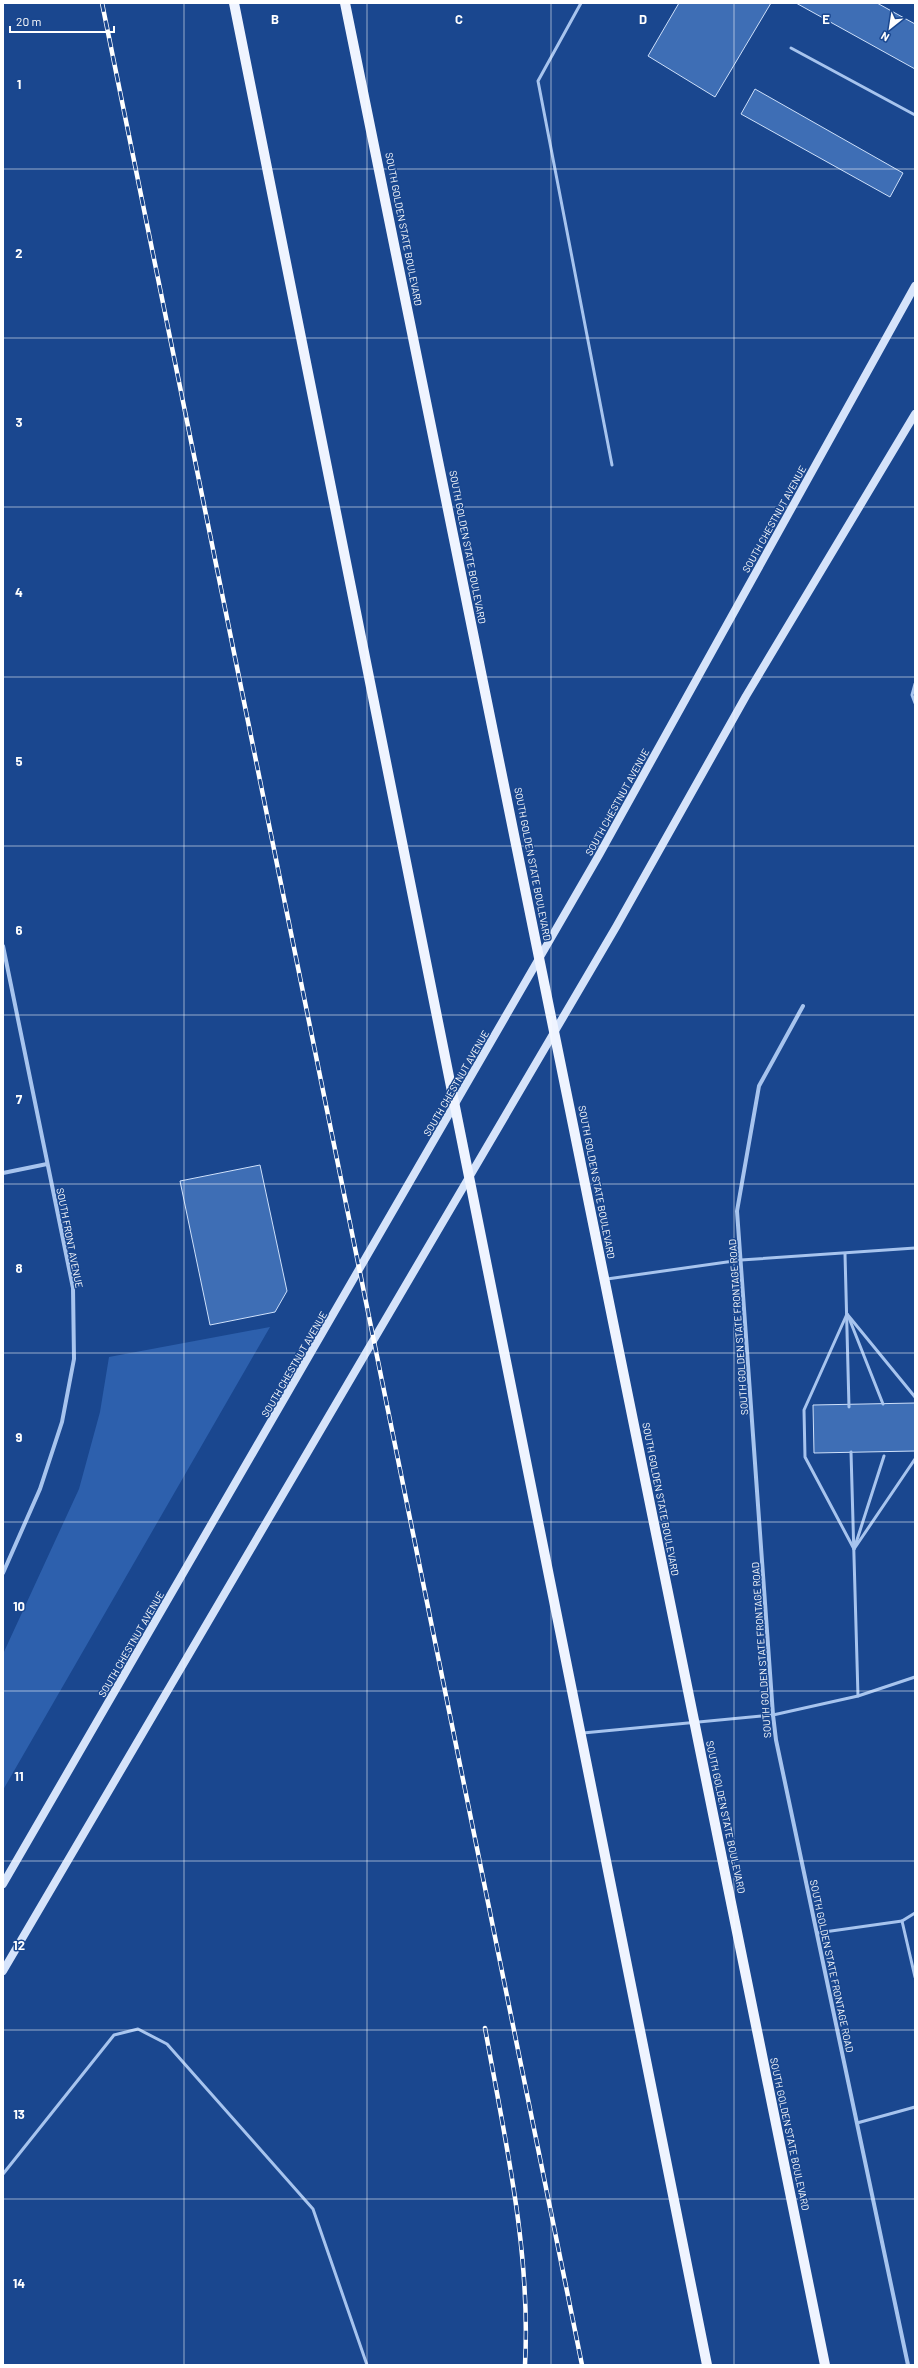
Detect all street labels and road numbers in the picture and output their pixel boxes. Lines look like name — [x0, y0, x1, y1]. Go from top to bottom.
street label: SOUTH GOLDEN STATE BOULEVARD — [383, 151, 425, 307]
street label: SOUTH CHESTNUT AVENUE — [740, 463, 808, 575]
street label: SOUTH GOLDEN STATE BOULEVARD — [447, 469, 489, 625]
street label: SOUTH CHESTNUT AVENUE — [583, 746, 651, 858]
street label: SOUTH GOLDEN STATE BOULEVARD — [512, 786, 554, 942]
street label: SOUTH CHESTNUT AVENUE — [421, 1028, 491, 1138]
street label: SOUTH GOLDEN STATE BOULEVARD — [576, 1104, 618, 1260]
street label: SOUTH FRONT AVENUE — [54, 1187, 86, 1289]
street label: SOUTH GOLDEN STATE FRONTAGE ROAD — [726, 1239, 750, 1415]
street label: SOUTH CHESTNUT AVENUE — [259, 1309, 329, 1419]
street label: SOUTH GOLDEN STATE BOULEVARD — [640, 1421, 682, 1577]
street label: SOUTH GOLDEN STATE FRONTAGE ROAD — [749, 1562, 773, 1738]
street label: SOUTH CHESTNUT AVENUE — [96, 1589, 166, 1699]
street label: SOUTH GOLDEN STATE BOULEVARD — [704, 1740, 748, 1894]
street label: SOUTH GOLDEN STATE FRONTAGE ROAD — [808, 1879, 856, 2053]
street label: SOUTH GOLDEN STATE BOULEVARD — [768, 2057, 812, 2211]

